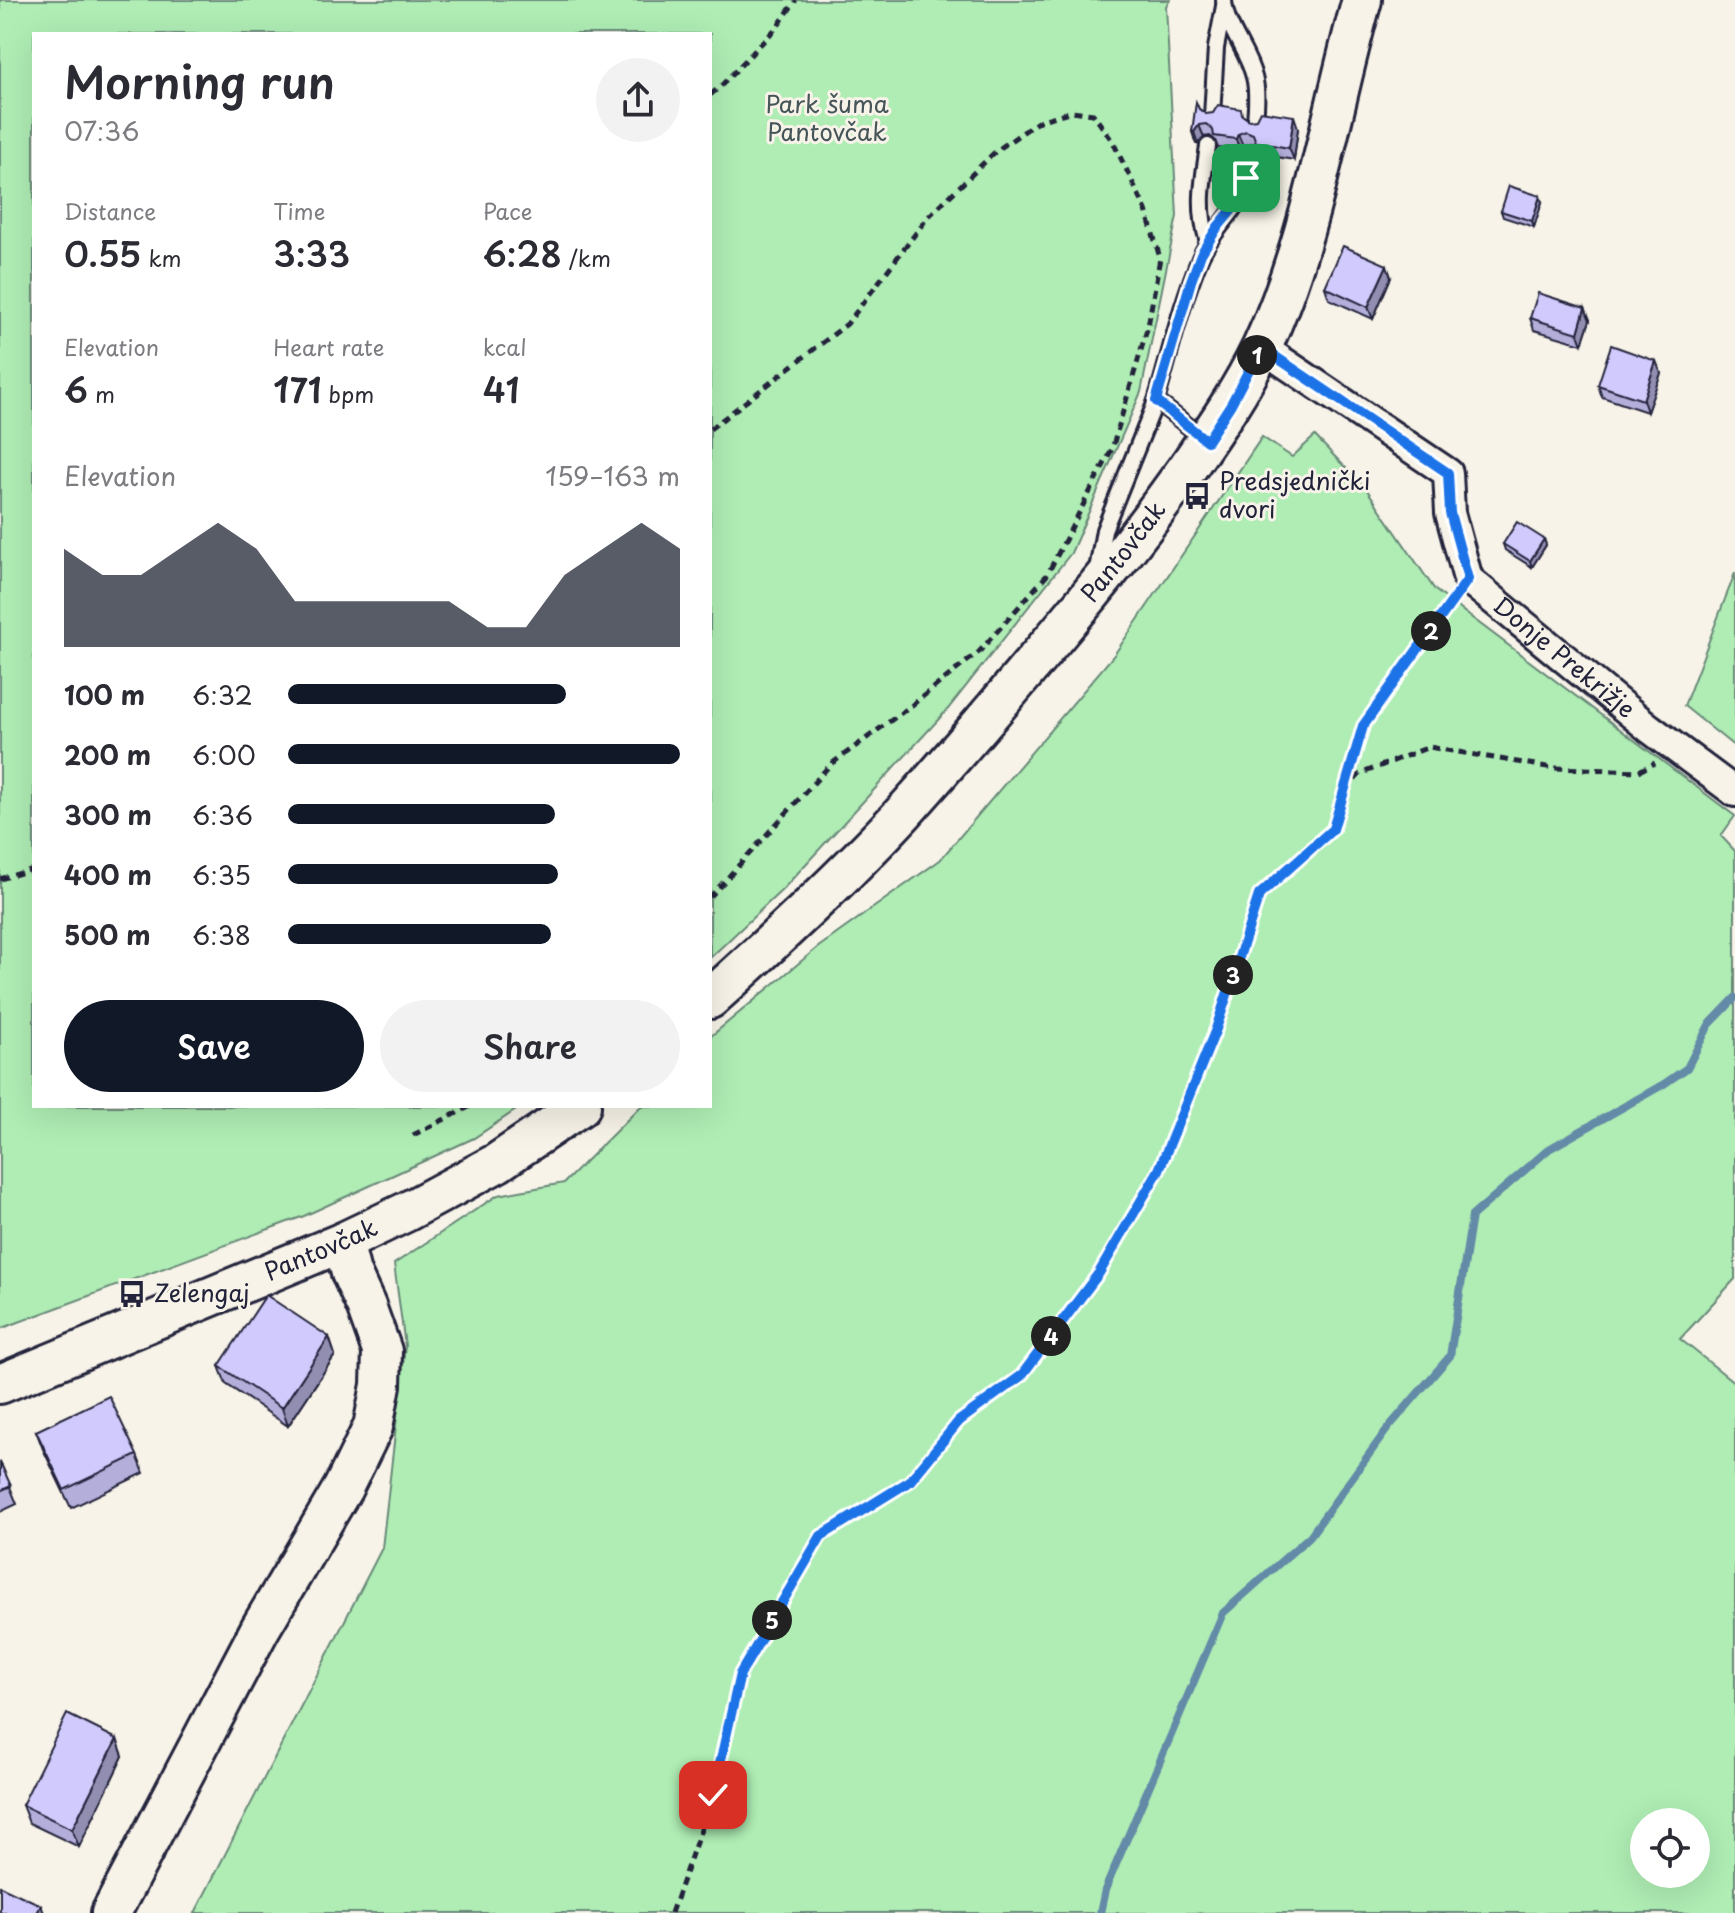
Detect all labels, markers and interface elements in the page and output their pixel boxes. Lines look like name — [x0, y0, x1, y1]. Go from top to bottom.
text: Morning run — [64, 48, 335, 114]
button: share — [596, 58, 680, 142]
park label: Park šuma Pantovčak — [765, 85, 889, 149]
text: 07:36 — [64, 111, 140, 150]
pin — [1212, 144, 1280, 212]
icon: arrive — [1224, 156, 1268, 200]
text: Distance — [64, 194, 156, 227]
text: Time — [273, 194, 325, 227]
text: Pace — [483, 194, 532, 227]
text: 0.55 — [64, 227, 141, 279]
text: 3:33 — [273, 227, 350, 279]
text: 6:28 — [483, 227, 562, 279]
text: km — [141, 241, 182, 274]
text: /km — [562, 241, 611, 274]
text: Elevation — [64, 330, 159, 363]
text: Heart rate — [273, 330, 384, 363]
text: kcal — [483, 330, 527, 363]
pin: 1 — [1237, 335, 1277, 375]
text: 1 — [1252, 338, 1262, 371]
text: 6 — [64, 363, 88, 415]
text: 171 — [273, 363, 321, 415]
text: 41 — [483, 363, 520, 415]
text: m — [88, 377, 115, 410]
text: bpm — [321, 377, 374, 410]
text: Elevation — [64, 456, 176, 495]
text: 159–163 m — [545, 456, 680, 495]
place label: Predsjednički dvori — [1219, 462, 1371, 526]
bus stop icon: Predsjednički dvori — [1182, 481, 1212, 511]
street label: Pantovčak — [1071, 493, 1173, 609]
street label: Donje Prekrižje — [1486, 587, 1644, 726]
pin: 2 — [1411, 611, 1451, 651]
text: 2 — [1423, 614, 1439, 647]
text: 100 m — [64, 675, 145, 714]
text: 6:32 — [192, 675, 253, 714]
text: 200 m — [64, 735, 151, 774]
text: 6:00 — [192, 735, 256, 774]
text: 300 m — [64, 795, 152, 834]
text: 6:36 — [192, 795, 253, 834]
text: 400 m — [64, 855, 152, 894]
text: 6:35 — [192, 855, 251, 894]
text: 500 m — [64, 915, 150, 954]
text: 6:38 — [192, 915, 251, 954]
pin: 3 — [1213, 955, 1253, 995]
text: 3 — [1226, 958, 1240, 991]
button: Save — [64, 1000, 364, 1092]
button: Share — [380, 1000, 680, 1092]
street label: Pantovčak — [259, 1208, 383, 1289]
place label: Zelengaj — [154, 1274, 250, 1310]
bus stop icon: Zelengaj — [117, 1279, 147, 1309]
pin: 4 — [1031, 1316, 1071, 1356]
text: 4 — [1044, 1319, 1058, 1352]
pin: 5 — [752, 1600, 792, 1640]
text: 5 — [765, 1603, 779, 1636]
pin — [679, 1761, 747, 1829]
icon: check — [691, 1773, 735, 1817]
map controls — [1630, 1808, 1710, 1888]
button: locate — [1630, 1808, 1710, 1888]

